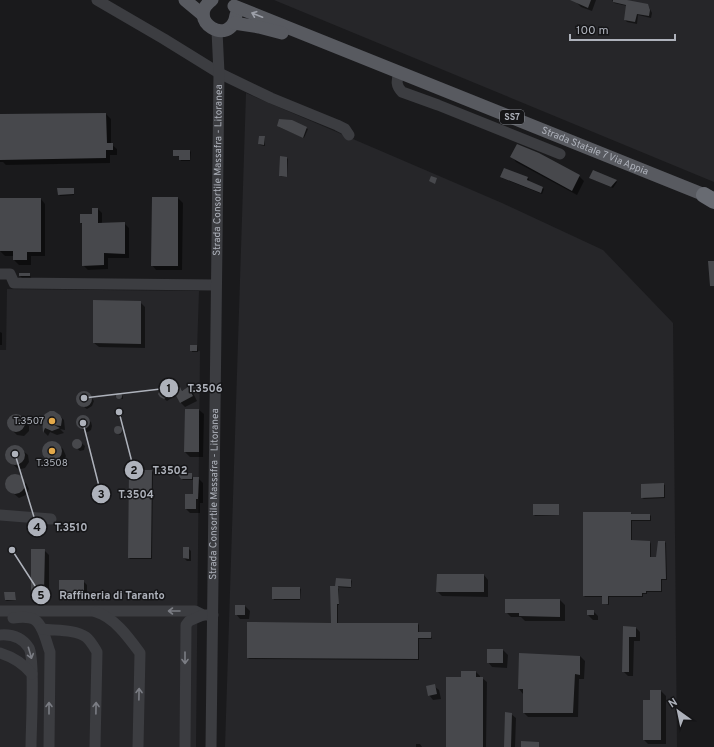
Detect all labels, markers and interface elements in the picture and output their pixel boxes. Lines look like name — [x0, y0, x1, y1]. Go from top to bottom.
one-way arrow — [252, 11, 264, 19]
scale bar — [570, 16, 675, 42]
text: 100 m — [576, 23, 609, 39]
street label: Strada Consortile Massafra - Litoranea — [210, 84, 225, 256]
road number: SS7 — [500, 110, 524, 124]
street label: Strada Statale 7 Via Appia — [540, 124, 650, 178]
callout: T.3506 — [159, 377, 231, 400]
text: 1 — [167, 381, 171, 397]
text: T.3506 — [187, 382, 223, 396]
street label: Strada Consortile Massafra - Litoranea — [206, 408, 222, 580]
place label: T.3507 — [13, 415, 44, 428]
marker: T.3507 — [47, 416, 57, 426]
marker: T.3508 — [47, 446, 57, 456]
place label: T.3508 — [36, 457, 68, 470]
callout: T.3502 — [124, 458, 195, 481]
text: 2 — [130, 463, 138, 479]
text: T.3502 — [152, 464, 188, 478]
callout: T.3504 — [91, 483, 162, 506]
text: 3 — [97, 487, 105, 503]
text: T.3504 — [118, 488, 154, 502]
callout: T.3510 — [27, 515, 96, 538]
text: 4 — [33, 520, 41, 536]
text: T.3510 — [55, 521, 87, 535]
callout: Raffineria di Taranto — [31, 584, 173, 607]
text: 5 — [37, 588, 45, 604]
text: Raffineria di Taranto — [59, 589, 165, 603]
one-way arrow — [168, 607, 181, 615]
one-way arrow — [26, 647, 34, 660]
one-way arrow — [181, 651, 189, 664]
one-way arrow — [135, 688, 143, 701]
north arrow — [658, 691, 698, 731]
text: N — [666, 695, 680, 711]
one-way arrow — [45, 702, 53, 715]
one-way arrow — [92, 702, 100, 715]

